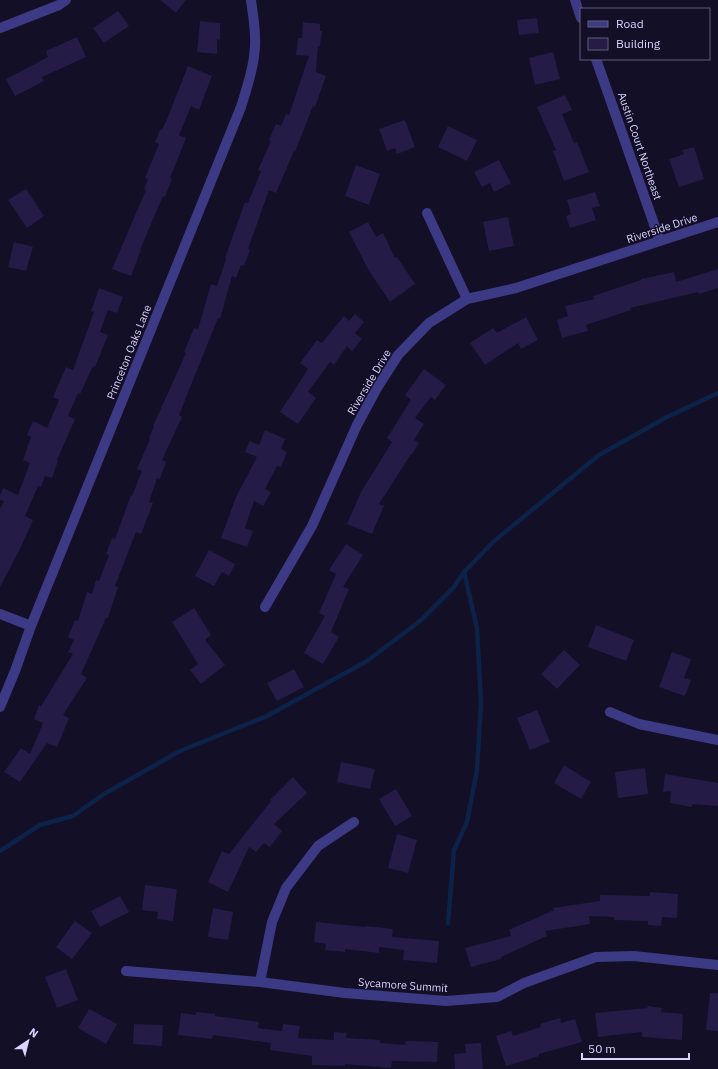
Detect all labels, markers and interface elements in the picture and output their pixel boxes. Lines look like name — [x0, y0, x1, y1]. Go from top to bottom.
legend — [580, 8, 710, 60]
text: Road — [616, 16, 644, 31]
text: Building — [616, 36, 661, 51]
street label: Austin Court Northeast — [615, 90, 665, 202]
street label: Riverside Drive — [625, 210, 699, 246]
street label: Princeton Oaks Lane — [104, 303, 154, 401]
street label: Riverside Drive — [344, 347, 394, 417]
street label: Sycamore Summit — [358, 975, 449, 995]
north arrow — [8, 1021, 48, 1061]
text: N — [26, 1025, 41, 1041]
scale bar — [582, 1035, 689, 1061]
text: 50 m — [588, 1041, 616, 1056]

